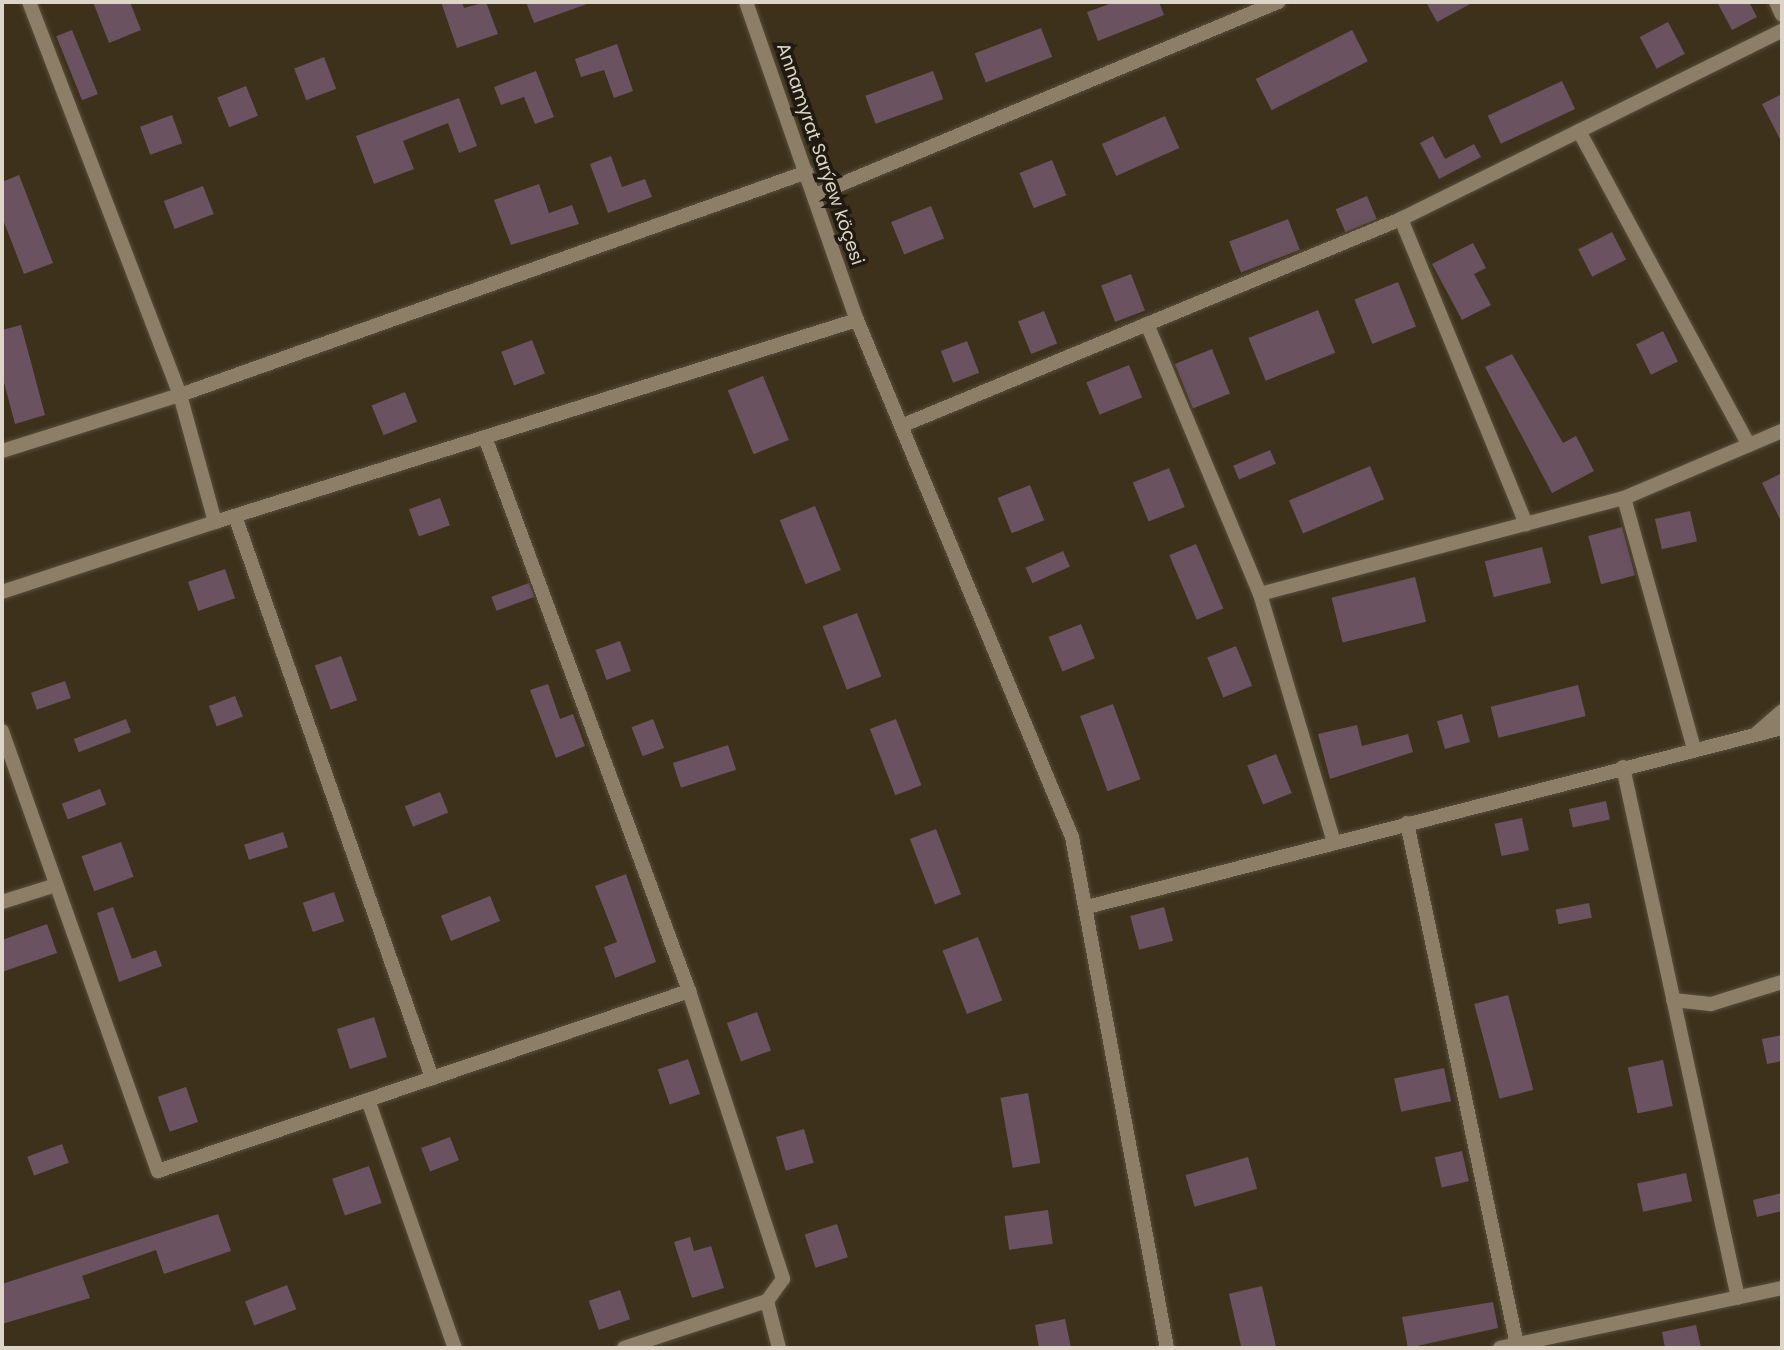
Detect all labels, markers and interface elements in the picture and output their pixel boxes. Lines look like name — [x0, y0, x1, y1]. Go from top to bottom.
street label: Annamyrat Sarýew köçesi — [772, 40, 868, 268]

